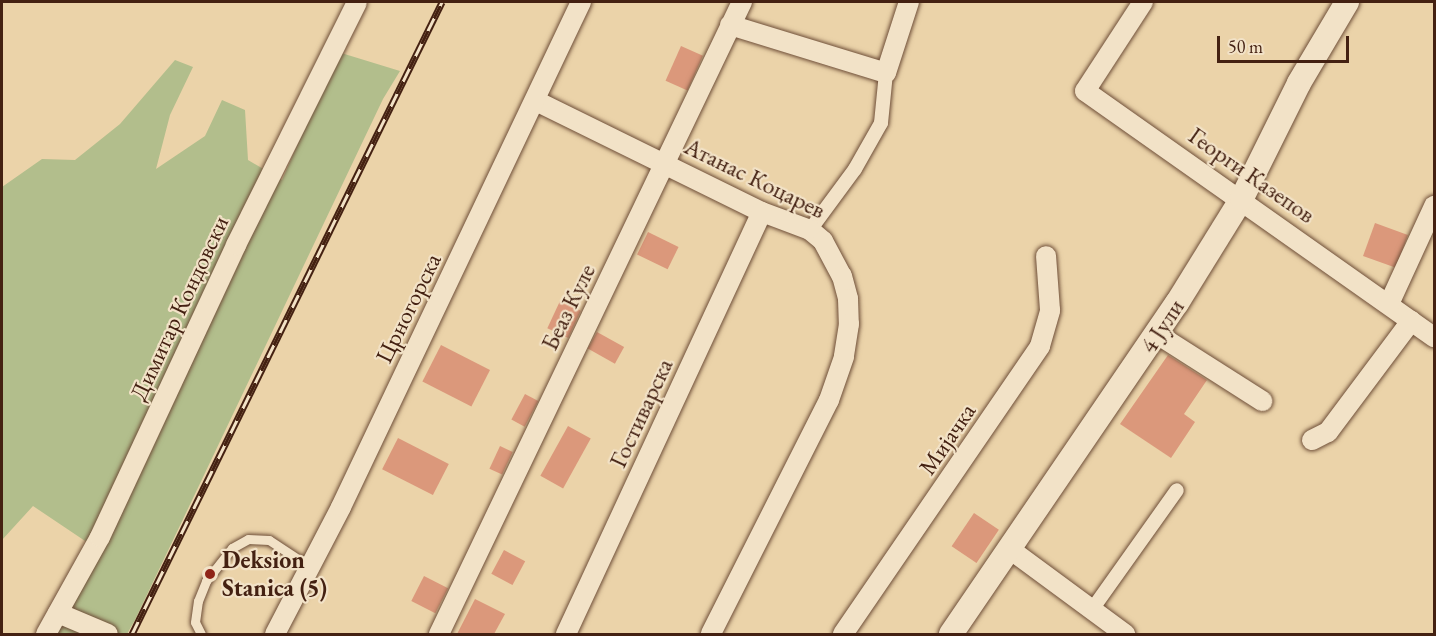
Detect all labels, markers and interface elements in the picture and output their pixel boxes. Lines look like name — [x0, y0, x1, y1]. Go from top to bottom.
scale bar — [1220, 24, 1352, 62]
text: 50 m — [1228, 35, 1263, 58]
street label: Георги Казепов — [1183, 121, 1321, 229]
street label: Атанас Коцарев — [680, 132, 830, 224]
street label: Димитар Кондовски — [124, 211, 234, 405]
street label: Црногорска — [369, 248, 447, 368]
street label: Беаз Куле — [535, 259, 601, 355]
street label: 4 Јули — [1134, 294, 1190, 358]
street label: Гостиварска — [603, 354, 679, 472]
street label: Мијачка — [913, 398, 981, 480]
place label: Deksion Stanica (5) — [222, 546, 327, 602]
marker: Deksion Stanica (5) — [203, 567, 217, 581]

